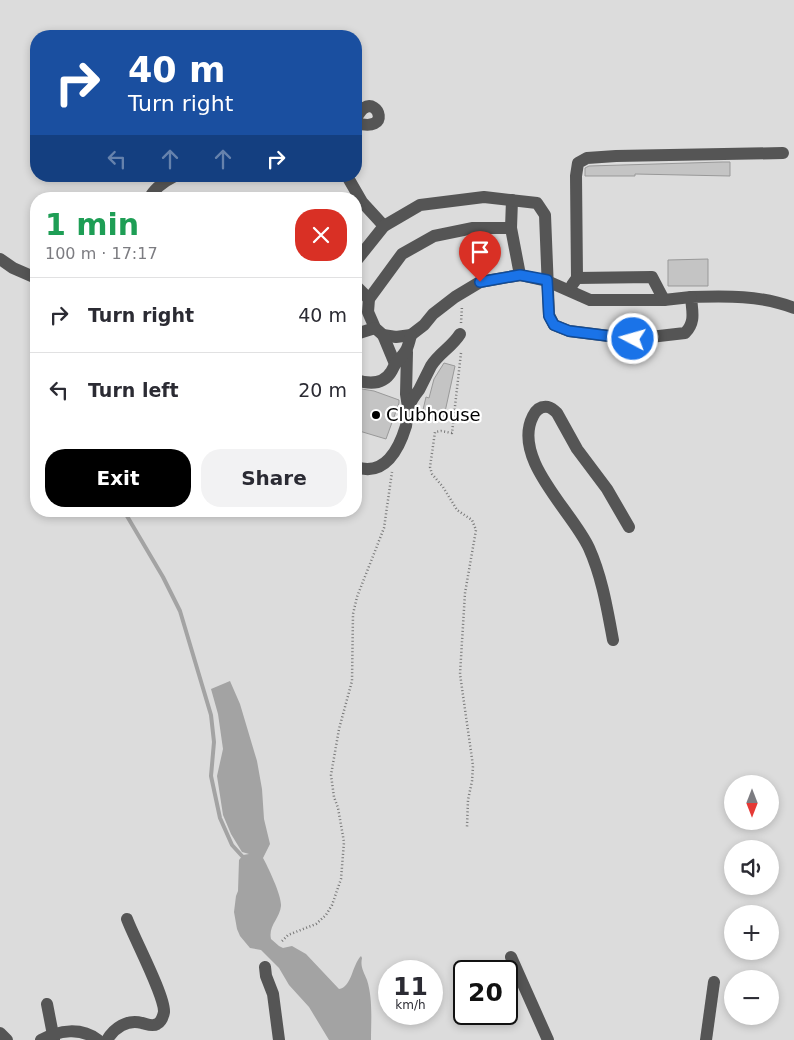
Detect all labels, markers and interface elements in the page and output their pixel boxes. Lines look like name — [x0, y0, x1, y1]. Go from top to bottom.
icon: right — [45, 50, 110, 115]
text: 40 m — [128, 50, 225, 90]
text: Turn right — [128, 91, 233, 116]
icon: left — [103, 145, 131, 173]
icon: ahead — [156, 145, 184, 173]
icon: ahead — [209, 145, 237, 173]
icon: right — [262, 145, 290, 173]
text: 1 min — [45, 207, 139, 242]
button: close — [295, 209, 347, 261]
pin — [459, 231, 501, 282]
icon: arrive — [466, 238, 494, 266]
text: 100 m · 17:17 — [45, 244, 158, 263]
icon: right — [45, 301, 73, 329]
text: Turn right — [88, 304, 194, 326]
text: 40 m — [298, 304, 347, 326]
position arrow — [606, 312, 658, 364]
icon: left — [45, 376, 73, 404]
text: Turn left — [88, 379, 179, 401]
text: 20 m — [298, 379, 347, 401]
place label: Clubhouse — [386, 404, 481, 425]
marker: Clubhouse — [370, 409, 382, 421]
button: Exit — [45, 449, 191, 507]
button: Share — [201, 449, 347, 507]
north arrow — [724, 775, 779, 830]
map controls — [724, 775, 779, 1025]
button: sound — [724, 840, 779, 895]
button: + — [724, 905, 779, 960]
speed limit sign: 20 — [453, 960, 518, 1025]
button: − — [724, 970, 779, 1025]
text: 11 — [393, 972, 428, 1001]
text: km/h — [395, 998, 426, 1012]

